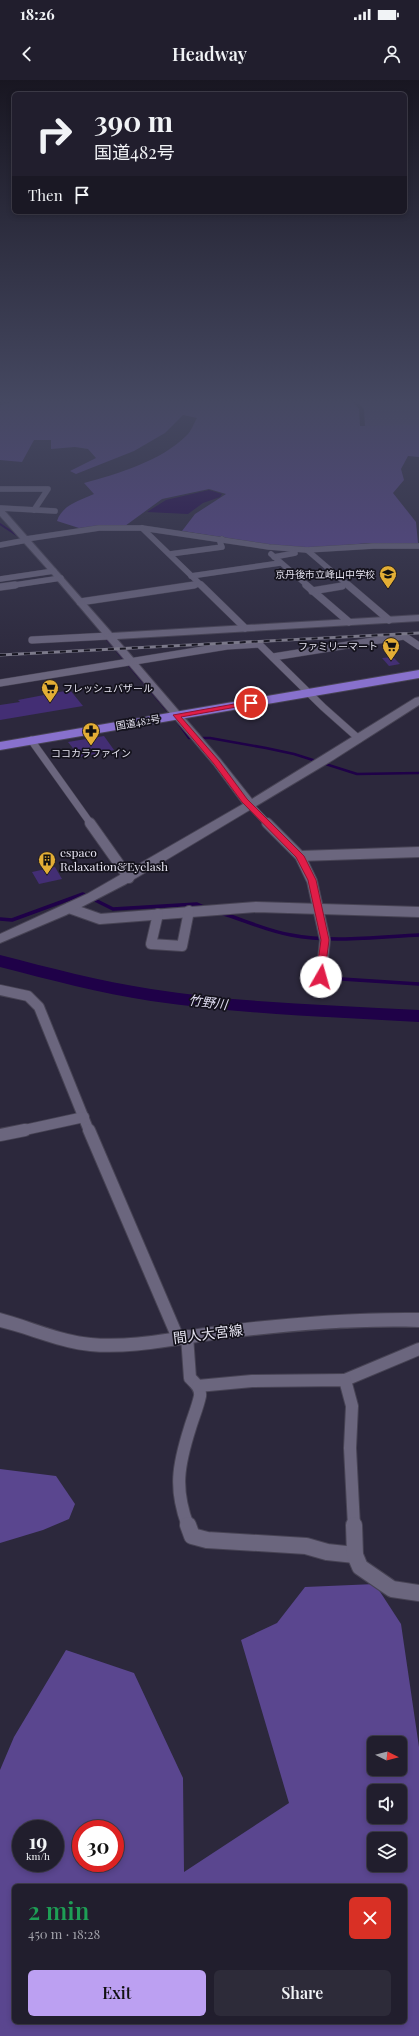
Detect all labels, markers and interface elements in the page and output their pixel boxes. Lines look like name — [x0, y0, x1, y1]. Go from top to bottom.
text: 18:26 — [20, 4, 55, 24]
text: Headway — [172, 42, 247, 66]
icon: back — [16, 43, 38, 65]
icon: person — [381, 43, 403, 65]
text: 390 m — [94, 102, 173, 139]
icon: right — [28, 108, 80, 160]
text: 国道482号 — [94, 140, 175, 164]
icon: arrive — [71, 184, 93, 206]
text: Then — [28, 185, 63, 205]
school or university icon: 京丹後市立峰山中学校 — [378, 564, 398, 589]
place label: 京丹後市立峰山中学校 — [275, 567, 375, 581]
supermarket icon: ファミリーマート — [381, 636, 401, 661]
place label: ファミリーマート — [298, 639, 378, 653]
supermarket icon: フレッシュバザール — [40, 678, 60, 703]
place label: フレッシュバザール — [63, 681, 153, 695]
pin — [234, 686, 268, 720]
icon: arrive — [240, 692, 262, 714]
street label: 国道482号 — [115, 711, 161, 733]
pharmacy icon: ココカラファイン — [81, 721, 101, 746]
place label: ココカラファイン — [51, 746, 131, 760]
place label: espaco Relaxation&Eyelash — [60, 844, 168, 874]
building icon: espaco Relaxation&Eyelash — [37, 850, 57, 875]
position arrow — [300, 956, 342, 998]
water label: 竹野川 — [188, 991, 230, 1013]
street label: 間人大宮線 — [172, 1320, 244, 1347]
north arrow — [367, 1736, 407, 1776]
map controls — [367, 1736, 407, 1872]
button: sound — [367, 1784, 407, 1824]
speed limit sign: 30 — [72, 1820, 124, 1872]
text: 19 — [29, 1827, 47, 1854]
button: layers — [367, 1832, 407, 1872]
text: km/h — [26, 1849, 50, 1863]
text: 2 min — [28, 1894, 89, 1926]
button: close — [349, 1897, 391, 1939]
text: 450 m · 18:28 — [28, 1925, 100, 1942]
button: Exit — [28, 1970, 206, 2016]
button: Share — [214, 1970, 391, 2016]

